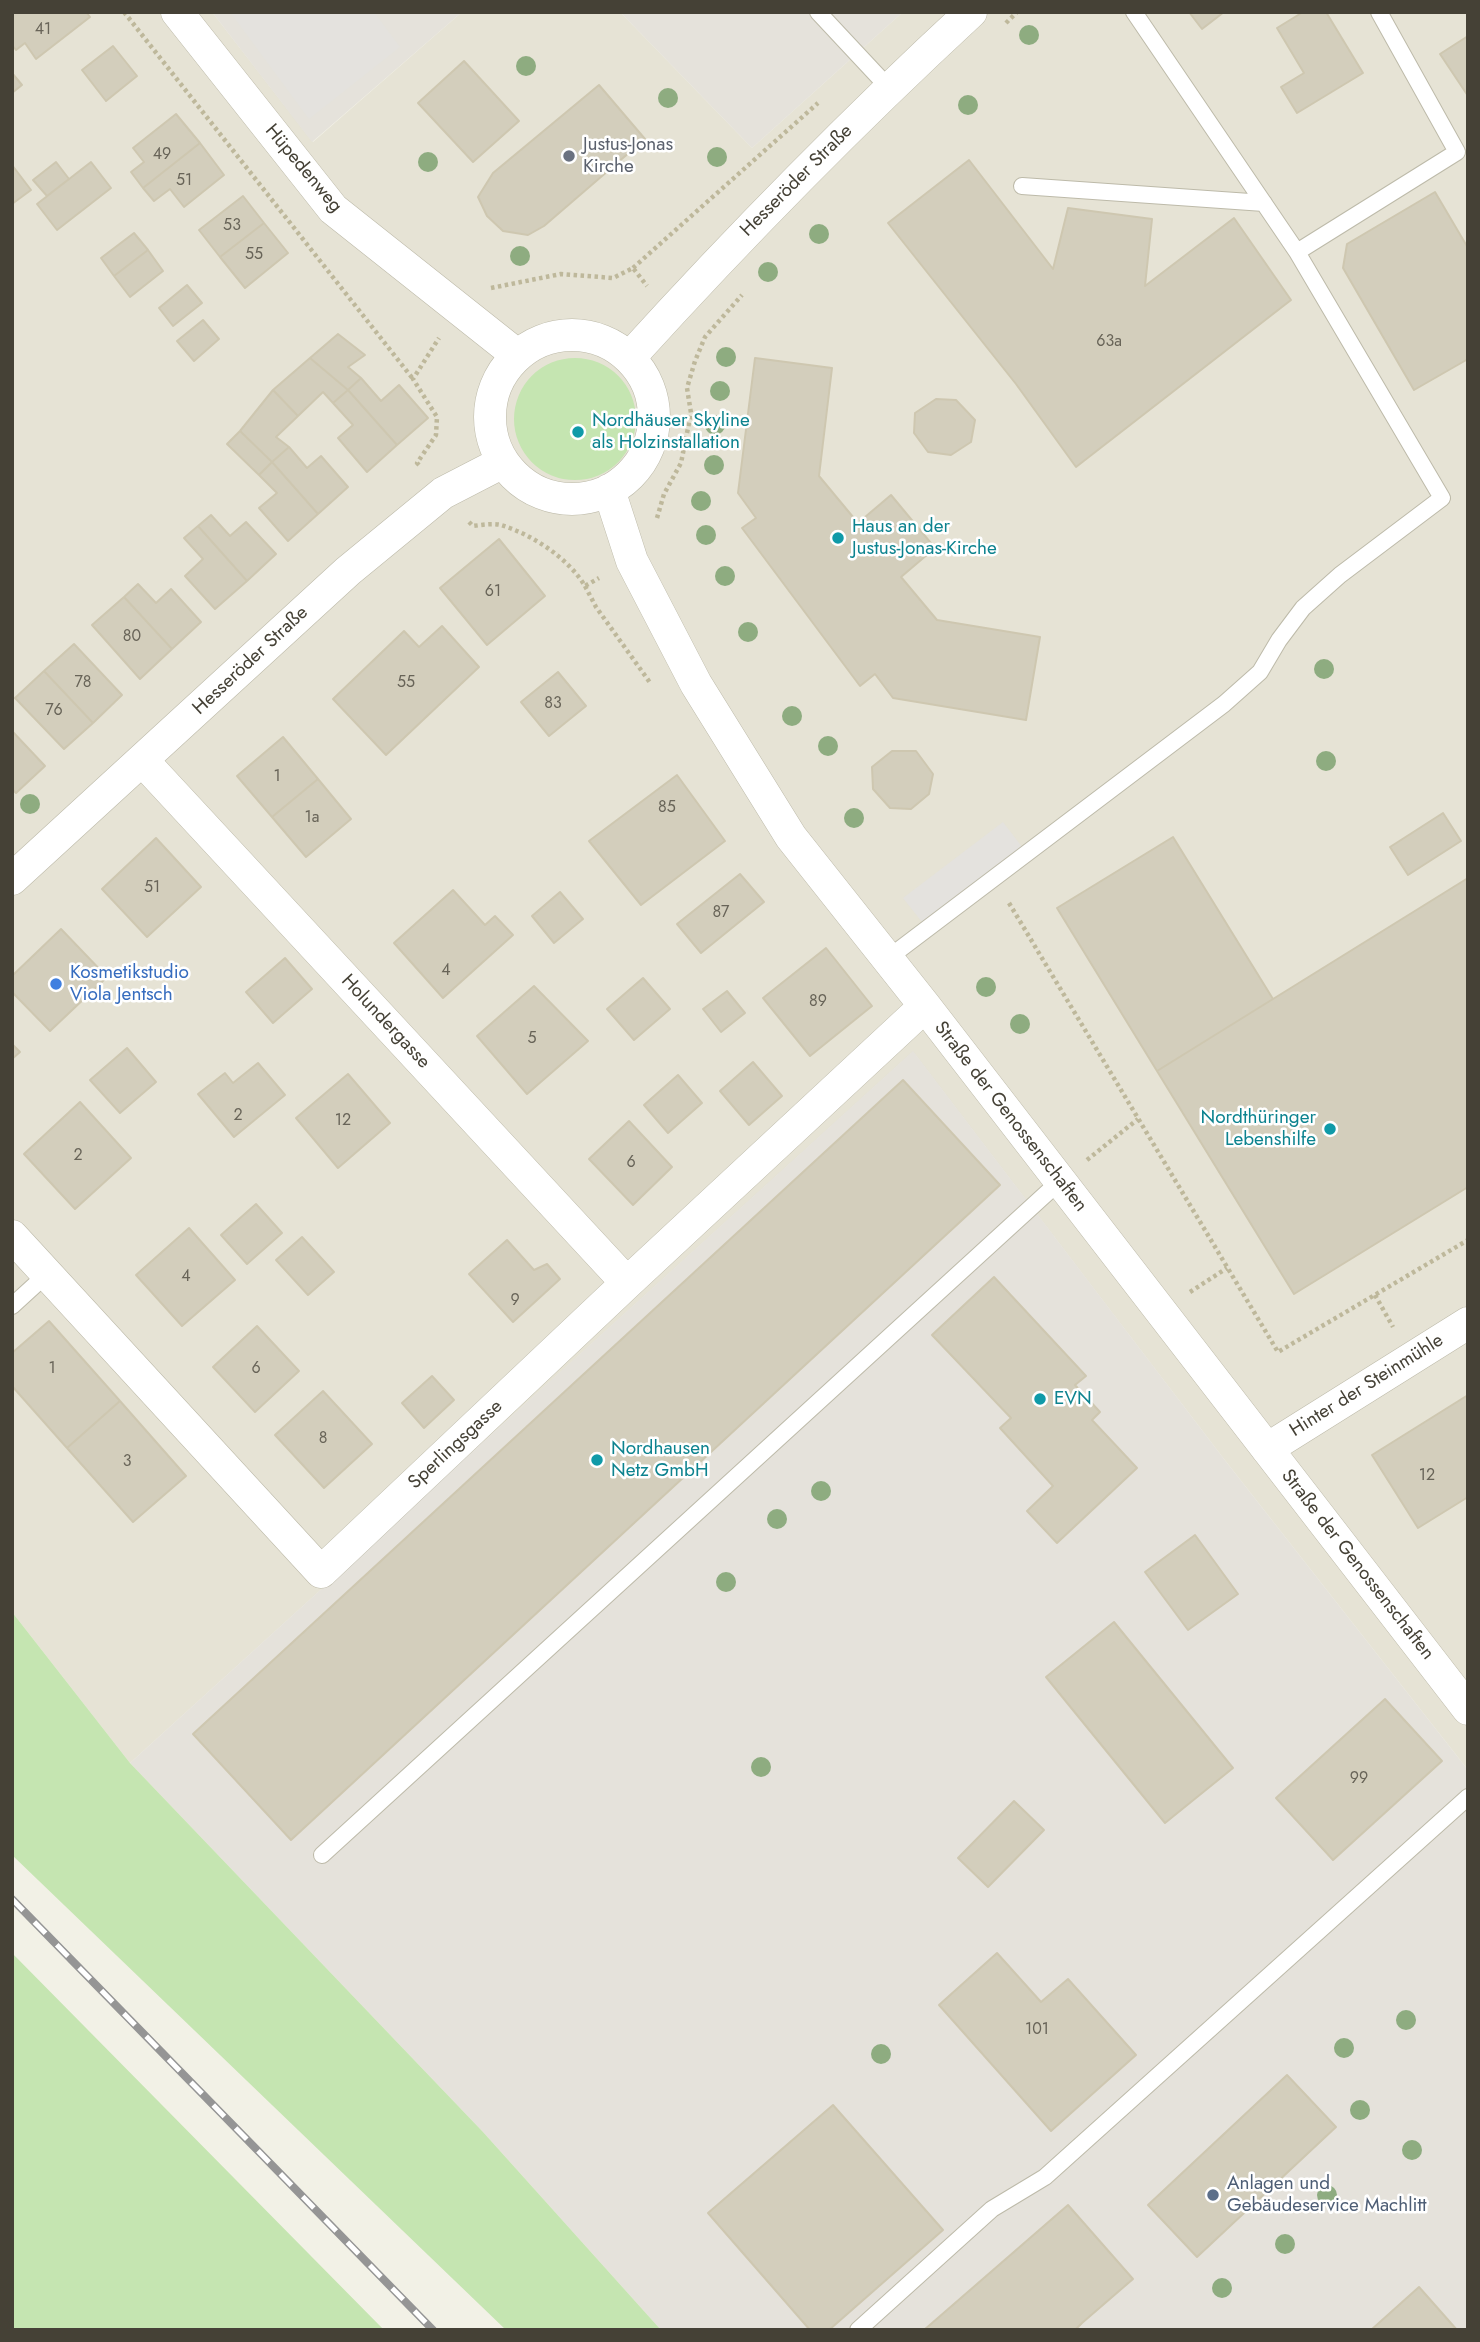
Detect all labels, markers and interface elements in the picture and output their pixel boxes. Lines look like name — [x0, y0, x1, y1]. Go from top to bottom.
house number: 41 — [35, 20, 51, 40]
street label: Hüpedenweg — [260, 120, 346, 218]
street label: Hesseröder Straße — [736, 120, 858, 242]
place label: Justus-Jonas Kirche — [583, 134, 673, 178]
house number: 49 — [153, 145, 171, 165]
marker: Justus-Jonas Kirche — [561, 148, 577, 164]
house number: 51 — [176, 171, 192, 191]
house number: 53 — [223, 216, 241, 236]
house number: 55 — [245, 245, 263, 265]
house number: 63a — [1096, 332, 1122, 352]
place label: Nordhäuser Skyline als Holzinstallation — [592, 410, 750, 454]
marker: Nordhäuser Skyline als Holzinstallation — [570, 424, 586, 440]
place label: Haus an der Justus-Jonas-Kirche — [852, 516, 997, 560]
marker: Haus an der Justus-Jonas-Kirche — [830, 530, 846, 546]
house number: 61 — [485, 582, 501, 602]
street label: Hesseröder Straße — [189, 602, 313, 720]
house number: 80 — [123, 627, 141, 647]
house number: 78 — [74, 673, 92, 693]
house number: 55 — [397, 673, 415, 693]
house number: 83 — [544, 694, 562, 714]
house number: 76 — [45, 701, 63, 721]
house number: 1 — [273, 767, 281, 787]
house number: 85 — [658, 798, 676, 818]
house number: 1a — [305, 808, 319, 828]
house number: 51 — [144, 878, 160, 898]
house number: 87 — [713, 903, 729, 923]
house number: 4 — [441, 961, 451, 981]
place label: Kosmetikstudio Viola Jentsch — [70, 962, 189, 1006]
street label: Holundergasse — [336, 970, 434, 1074]
marker: Kosmetikstudio Viola Jentsch — [48, 976, 64, 992]
house number: 89 — [809, 992, 827, 1012]
street label: Straße der Genossenschaften — [929, 1017, 1091, 1217]
house number: 5 — [527, 1029, 537, 1049]
house number: 2 — [233, 1106, 243, 1126]
place label: Nordthüringer Lebenshilfe — [1200, 1107, 1316, 1151]
house number: 12 — [335, 1111, 351, 1131]
marker: Nordthüringer Lebenshilfe — [1322, 1121, 1338, 1137]
house number: 2 — [73, 1146, 83, 1166]
house number: 6 — [626, 1153, 636, 1173]
house number: 4 — [181, 1267, 191, 1287]
house number: 9 — [510, 1291, 520, 1311]
street label: Hinter der Steinmühle — [1286, 1330, 1448, 1442]
house number: 1 — [48, 1359, 56, 1379]
house number: 6 — [251, 1359, 261, 1379]
place label: EVN — [1054, 1388, 1092, 1410]
marker: EVN — [1032, 1391, 1048, 1407]
street label: Sperlingsgasse — [404, 1396, 508, 1494]
house number: 8 — [319, 1429, 327, 1449]
place label: Nordhausen Netz GmbH — [611, 1438, 710, 1482]
house number: 3 — [123, 1452, 131, 1472]
marker: Nordhausen Netz GmbH — [589, 1452, 605, 1468]
street label: Straße der Genossenschaften — [1276, 1465, 1438, 1665]
house number: 12 — [1419, 1466, 1435, 1486]
house number: 99 — [1350, 1769, 1368, 1789]
house number: 101 — [1025, 2020, 1049, 2040]
place label: Anlagen und Gebäudeservice Machlitt — [1227, 2173, 1427, 2217]
marker: Anlagen und Gebäudeservice Machlitt — [1205, 2187, 1221, 2203]

